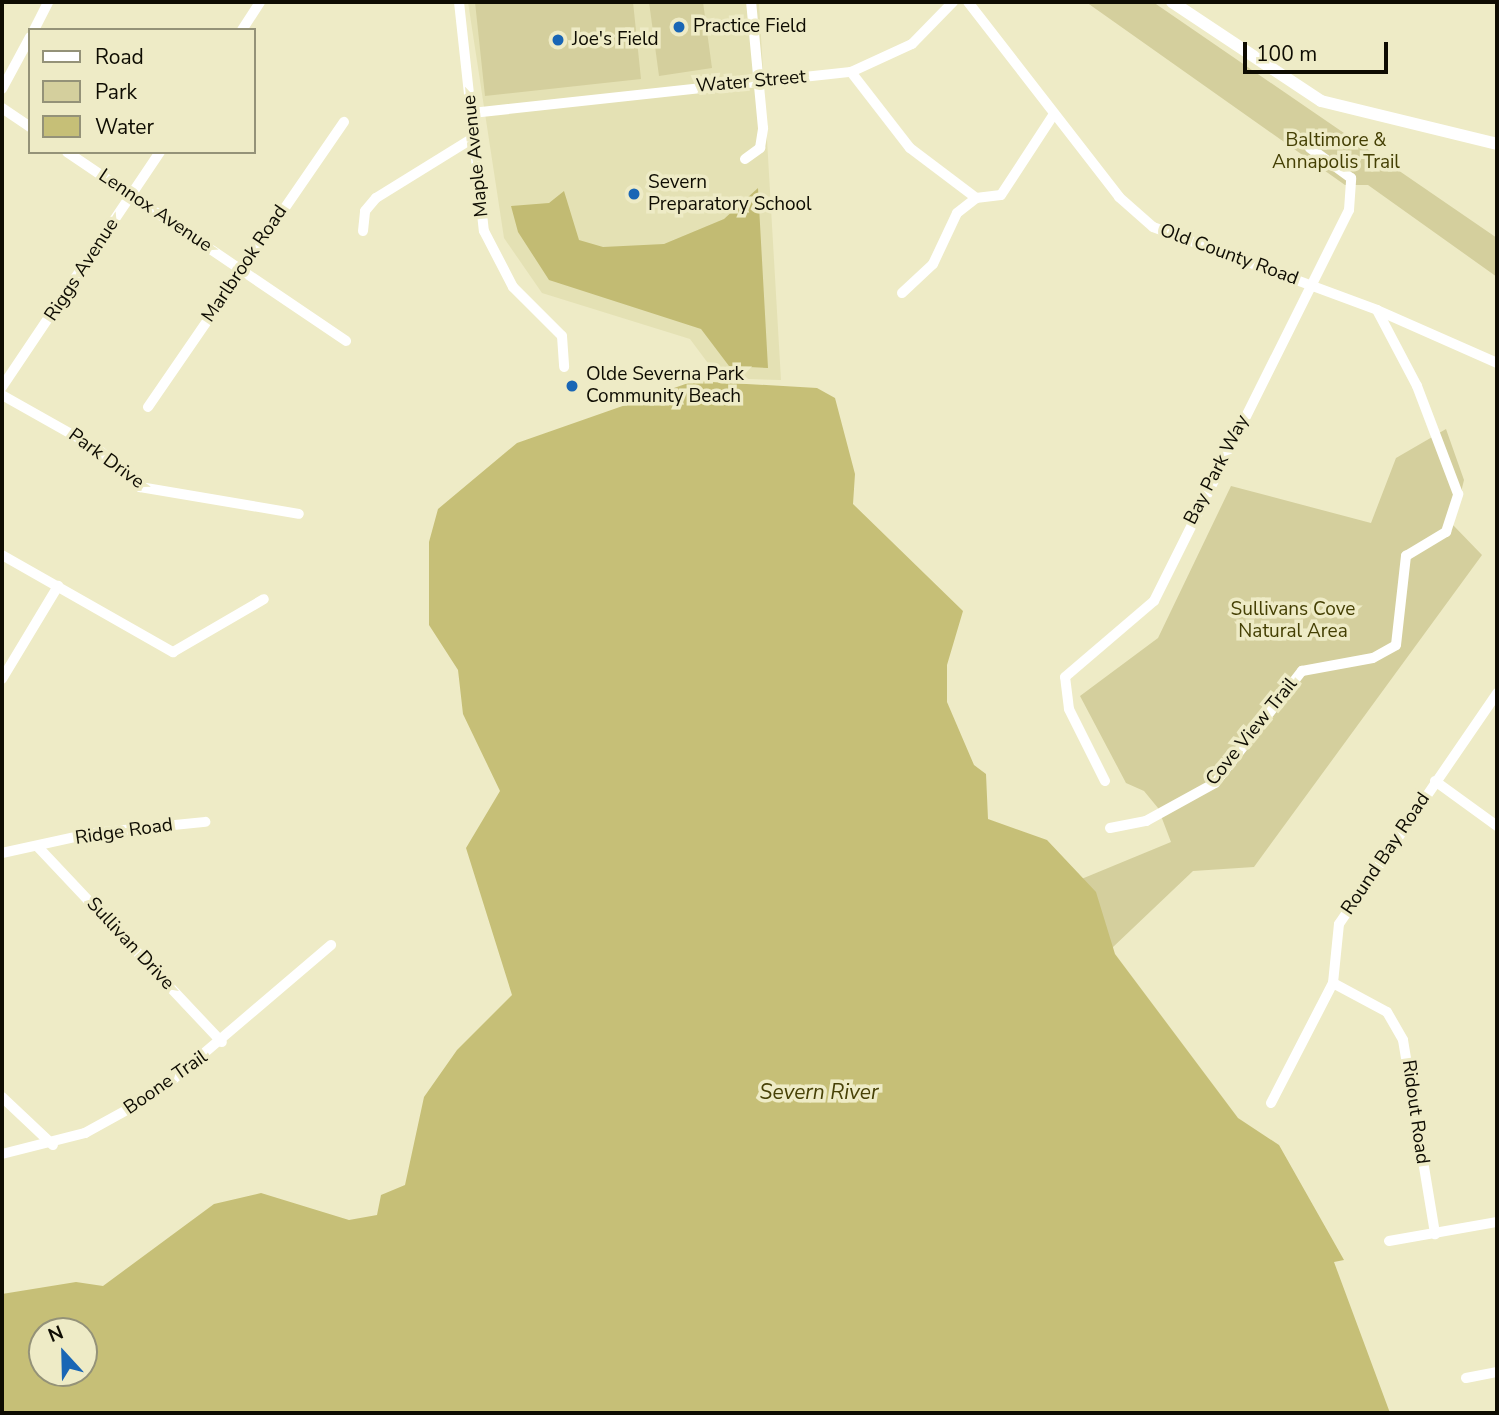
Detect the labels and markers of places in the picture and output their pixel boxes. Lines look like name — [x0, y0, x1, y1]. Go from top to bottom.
place label: Practice Field — [693, 16, 807, 38]
marker: Practice Field — [671, 19, 687, 35]
place label: Joe's Field — [572, 29, 659, 51]
marker: Joe's Field — [550, 32, 566, 48]
place label: Severn Preparatory School — [648, 172, 812, 216]
marker: Severn Preparatory School — [626, 186, 642, 202]
place label: Olde Severna Park Community Beach — [586, 364, 744, 408]
marker: Olde Severna Park Community Beach — [564, 378, 580, 394]

